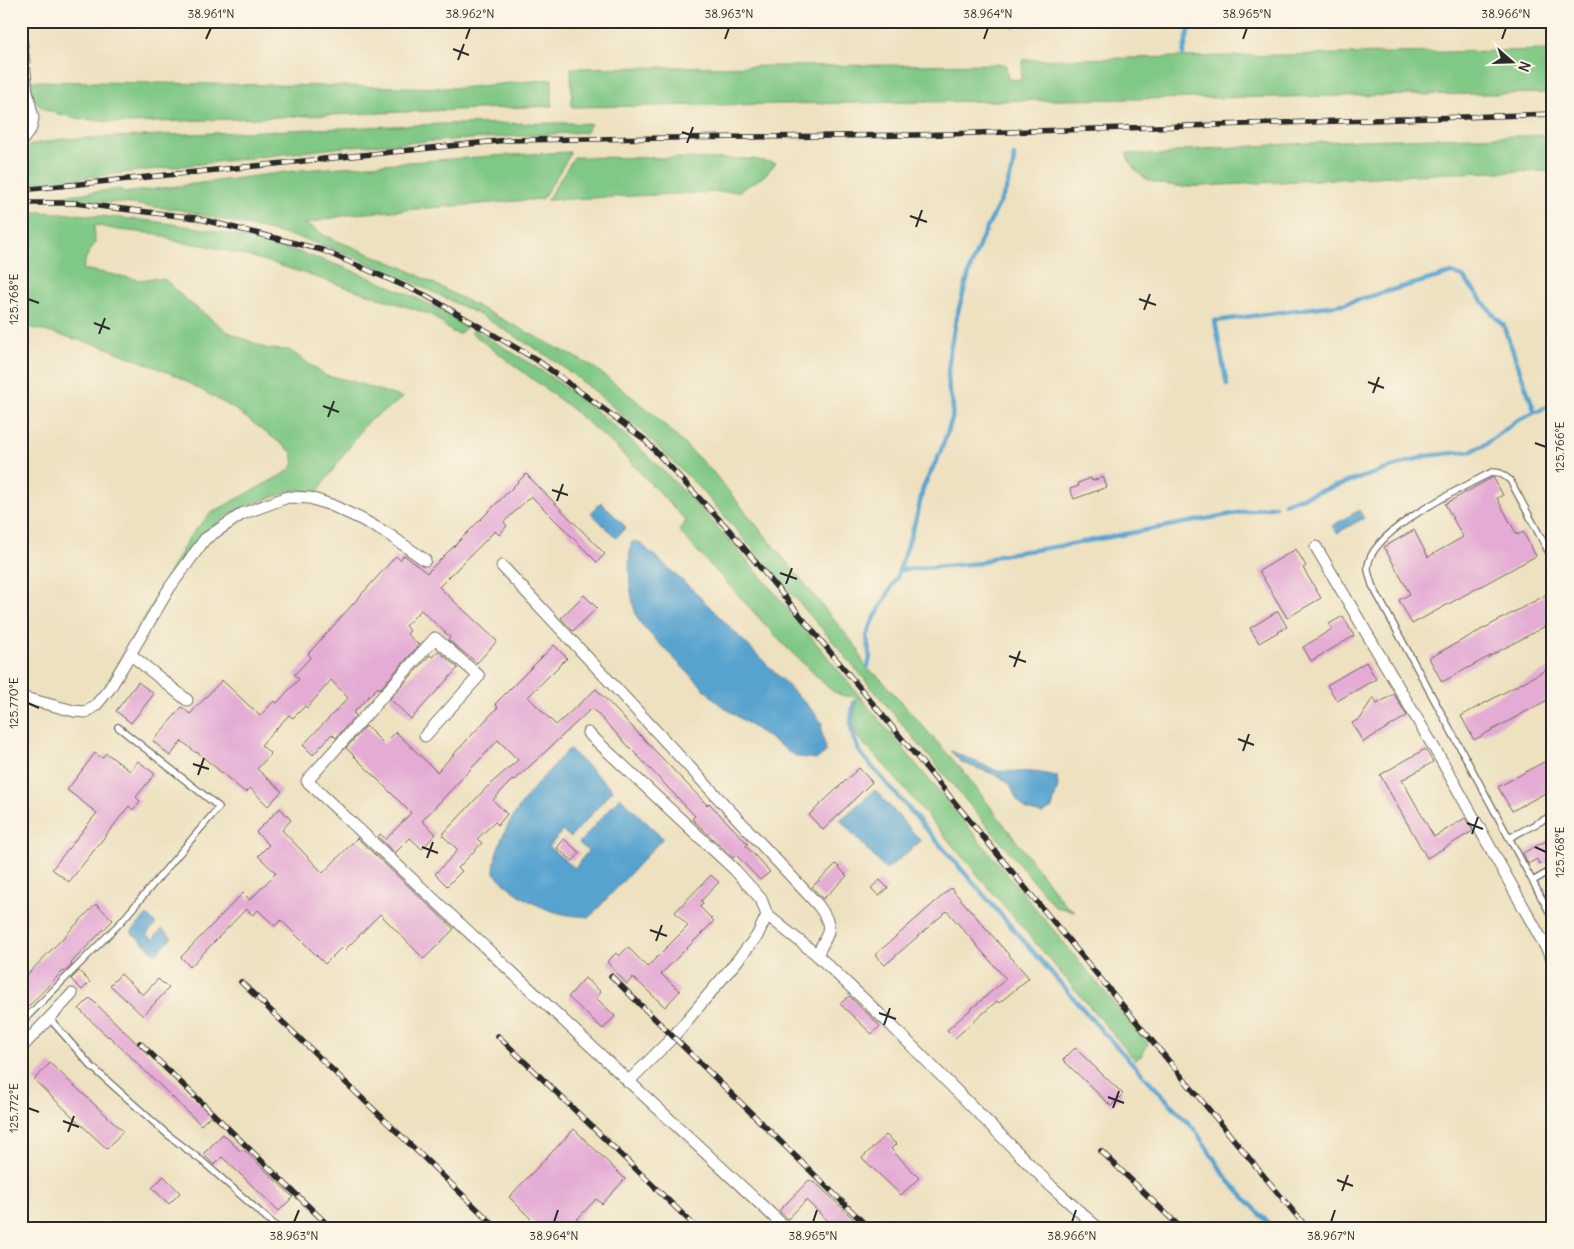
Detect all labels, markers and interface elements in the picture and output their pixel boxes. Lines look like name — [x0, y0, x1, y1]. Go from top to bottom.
text: 38.961°N — [187, 6, 235, 21]
text: 38.962°N — [446, 6, 494, 21]
text: 38.963°N — [704, 6, 754, 21]
text: 38.964°N — [963, 6, 1013, 21]
text: 38.965°N — [1222, 6, 1272, 21]
text: 38.966°N — [1481, 6, 1531, 21]
north arrow — [1486, 38, 1536, 88]
text: N — [1514, 59, 1534, 74]
text: 125.768°E — [6, 273, 21, 325]
text: 125.766°E — [1552, 421, 1567, 473]
text: 125.770°E — [6, 677, 21, 729]
text: 125.768°E — [1552, 826, 1567, 878]
text: 125.772°E — [6, 1083, 21, 1133]
text: 38.963°N — [269, 1228, 319, 1243]
text: 38.964°N — [529, 1228, 579, 1243]
text: 38.965°N — [788, 1228, 838, 1243]
text: 38.966°N — [1047, 1228, 1097, 1243]
text: 38.967°N — [1307, 1228, 1355, 1243]

